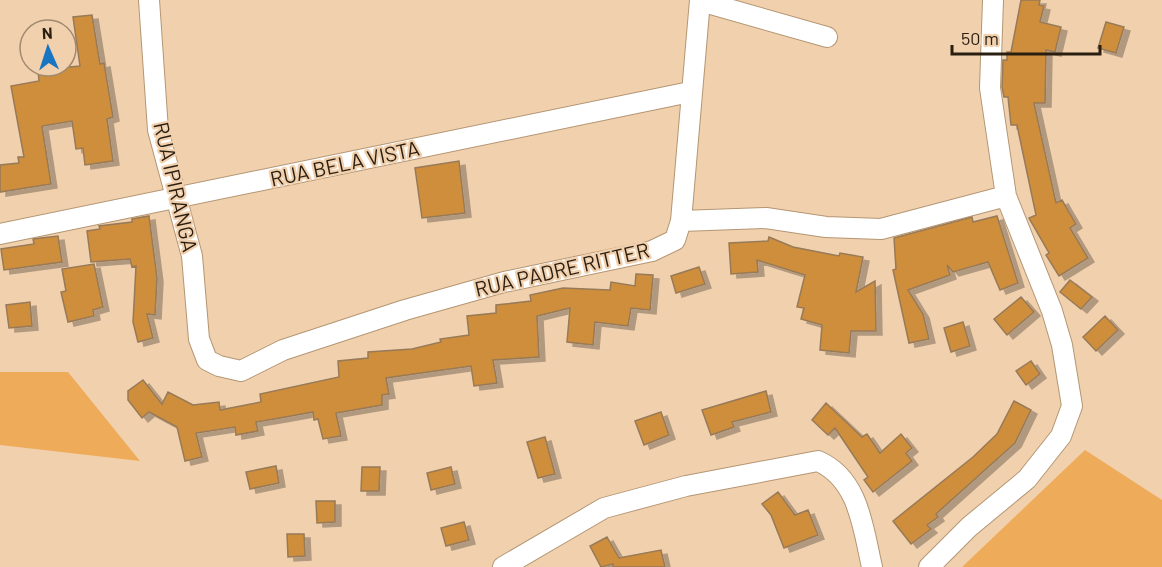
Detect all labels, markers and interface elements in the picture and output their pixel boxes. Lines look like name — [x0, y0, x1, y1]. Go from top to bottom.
north arrow — [18, 18, 78, 78]
scale bar — [952, 18, 1100, 56]
text: N — [41, 23, 53, 42]
text: 50 m — [961, 27, 999, 49]
street label: RUA IPIRANGA — [149, 119, 204, 254]
street label: RUA BELA VISTA — [268, 134, 422, 191]
street label: RUA PADRE RITTER — [472, 236, 651, 301]

